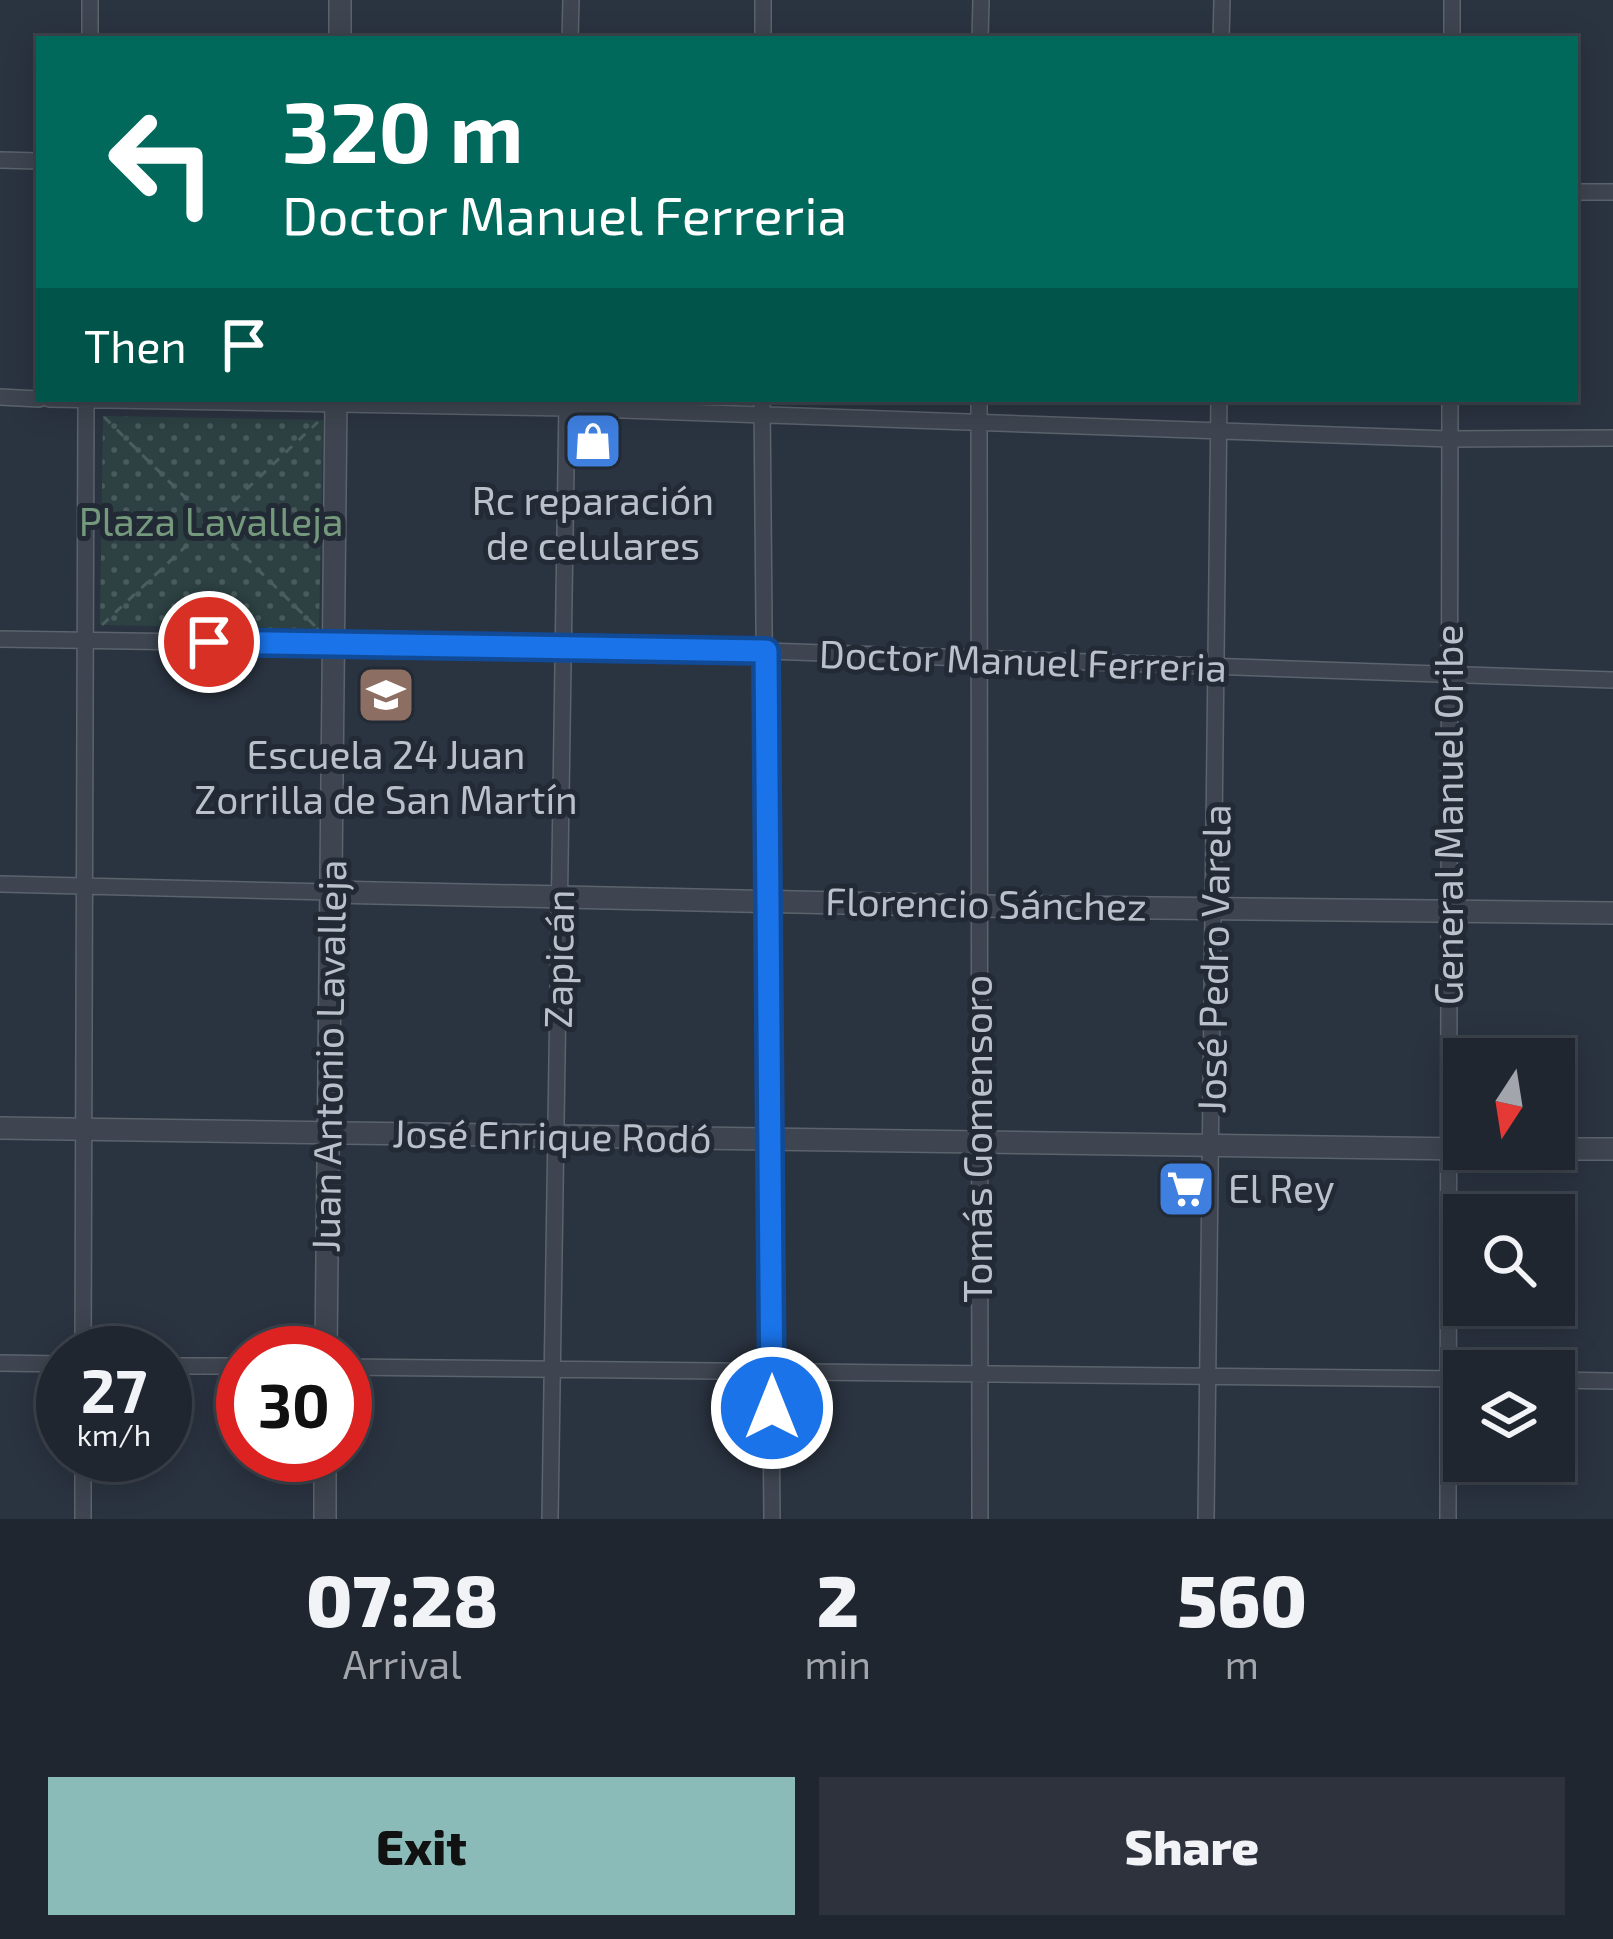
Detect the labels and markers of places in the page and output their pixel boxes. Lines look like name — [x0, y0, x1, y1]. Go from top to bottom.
shop icon: Rc reparación de celulares — [562, 410, 624, 472]
place label: Rc reparación de celulares — [472, 476, 714, 568]
pin — [158, 591, 260, 693]
school or university icon: Escuela 24 Juan Zorrilla de San Martín — [355, 664, 417, 726]
place label: Escuela 24 Juan Zorrilla de San Martín — [194, 730, 578, 822]
supermarket icon: El Rey — [1155, 1158, 1217, 1220]
place label: El Rey — [1228, 1164, 1335, 1211]

